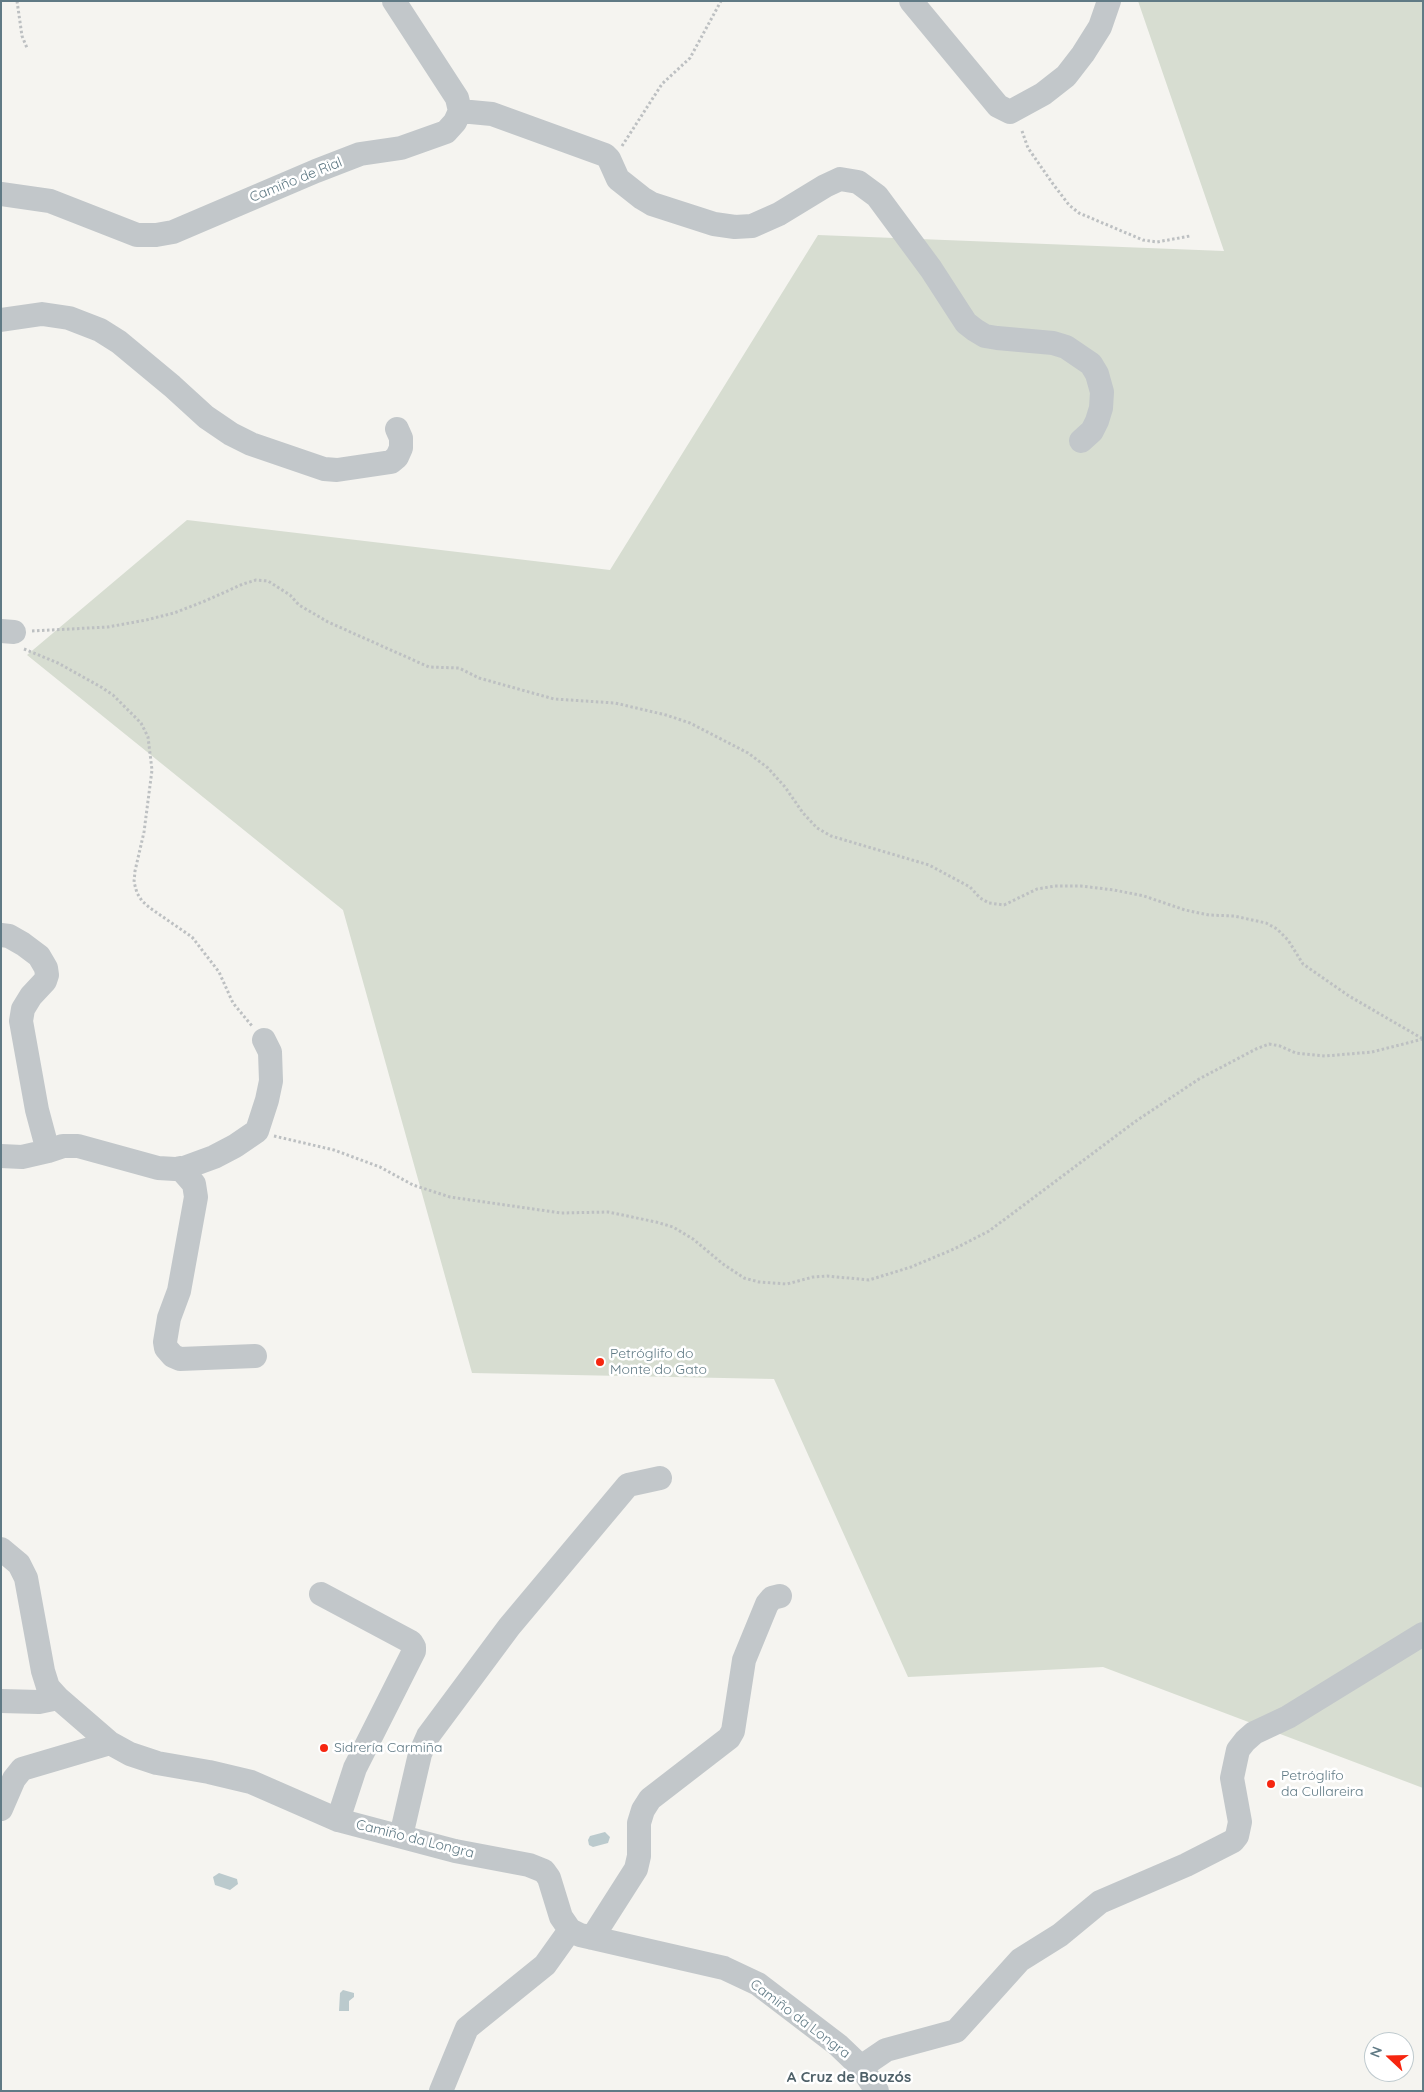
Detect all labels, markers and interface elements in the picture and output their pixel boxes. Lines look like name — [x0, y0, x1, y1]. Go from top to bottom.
street label: Camiño de Rial — [247, 154, 345, 206]
place label: Petróglifo do Monte do Gato — [610, 1346, 707, 1378]
marker: Petróglifo do Monte do Gato — [594, 1356, 606, 1368]
place label: Sidrería Carmiña — [334, 1740, 442, 1756]
marker: Sidrería Carmiña — [318, 1742, 330, 1754]
place label: Petróglifo da Cullareira — [1281, 1768, 1364, 1800]
marker: Petróglifo da Cullareira — [1265, 1778, 1277, 1790]
street label: Camiño da Longra — [354, 1816, 476, 1862]
street label: Camiño da Longra — [747, 1976, 853, 2062]
north arrow — [1364, 2032, 1414, 2082]
text: N — [1366, 2044, 1386, 2060]
district label: A Cruz de Bouzós — [787, 2068, 911, 2086]

